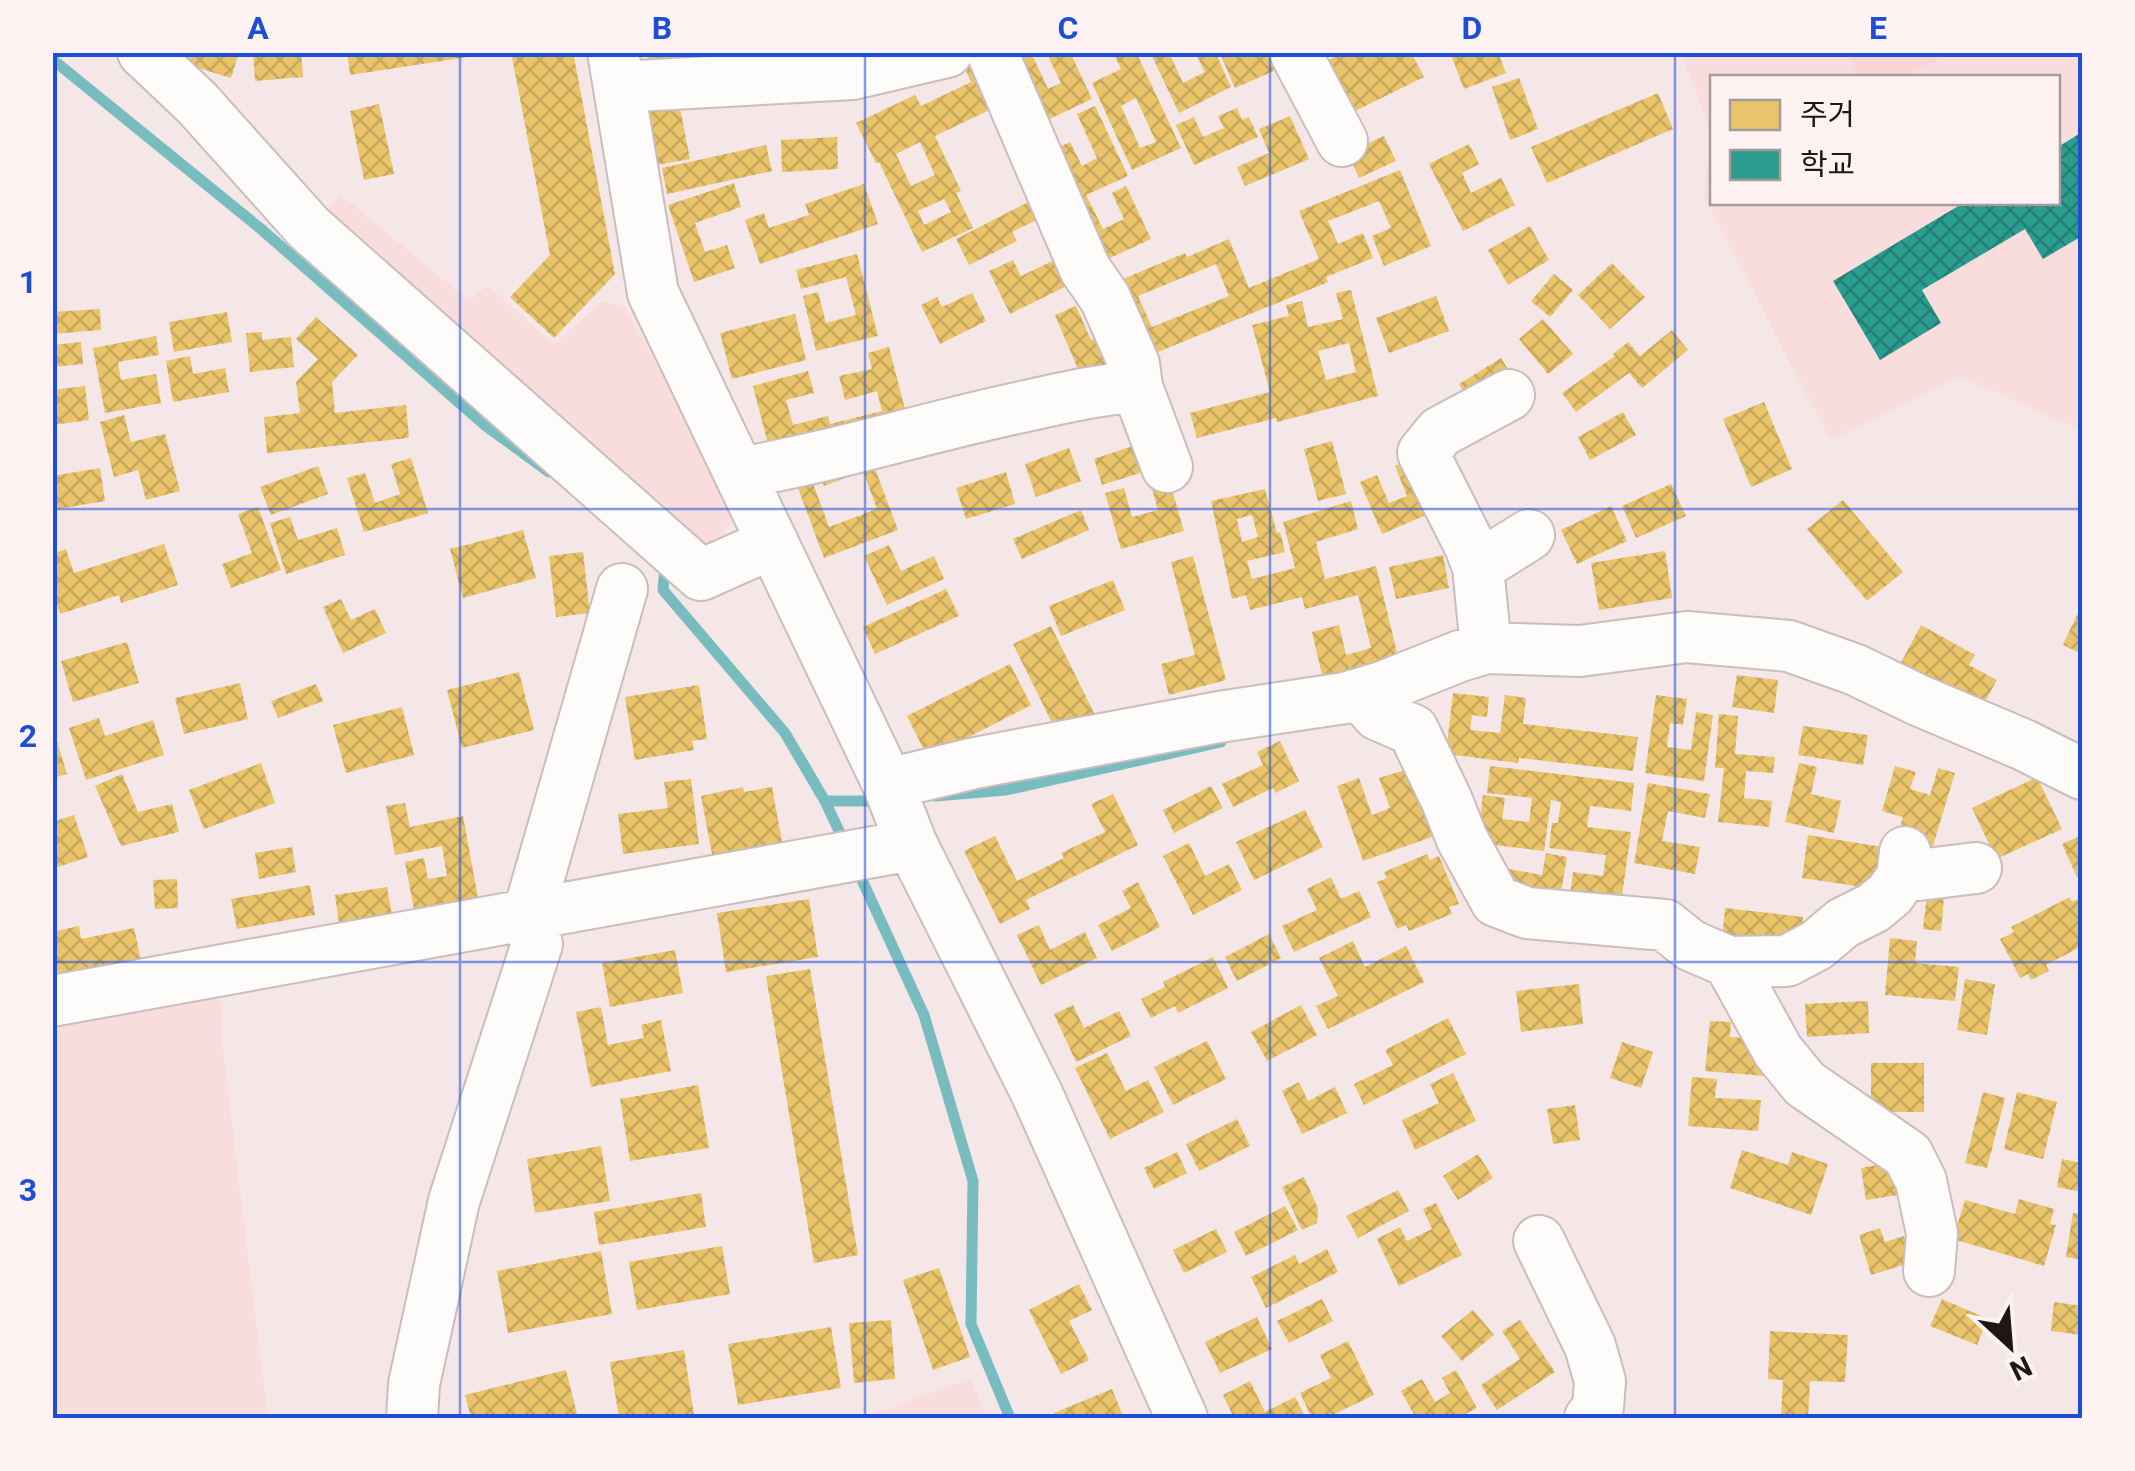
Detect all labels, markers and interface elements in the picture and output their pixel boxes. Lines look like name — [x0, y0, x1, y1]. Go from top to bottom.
text: A — [247, 9, 269, 47]
text: B — [652, 9, 672, 47]
text: C — [1058, 9, 1078, 47]
text: D — [1462, 9, 1482, 47]
text: E — [1869, 9, 1887, 47]
legend — [1710, 75, 2060, 205]
text: 주거 — [1800, 97, 1855, 132]
text: 학교 — [1800, 147, 1855, 182]
text: 1 — [19, 263, 37, 301]
text: 2 — [19, 717, 37, 755]
text: 3 — [19, 1171, 37, 1209]
north arrow — [1960, 1296, 2060, 1396]
text: N — [2005, 1349, 2037, 1387]

